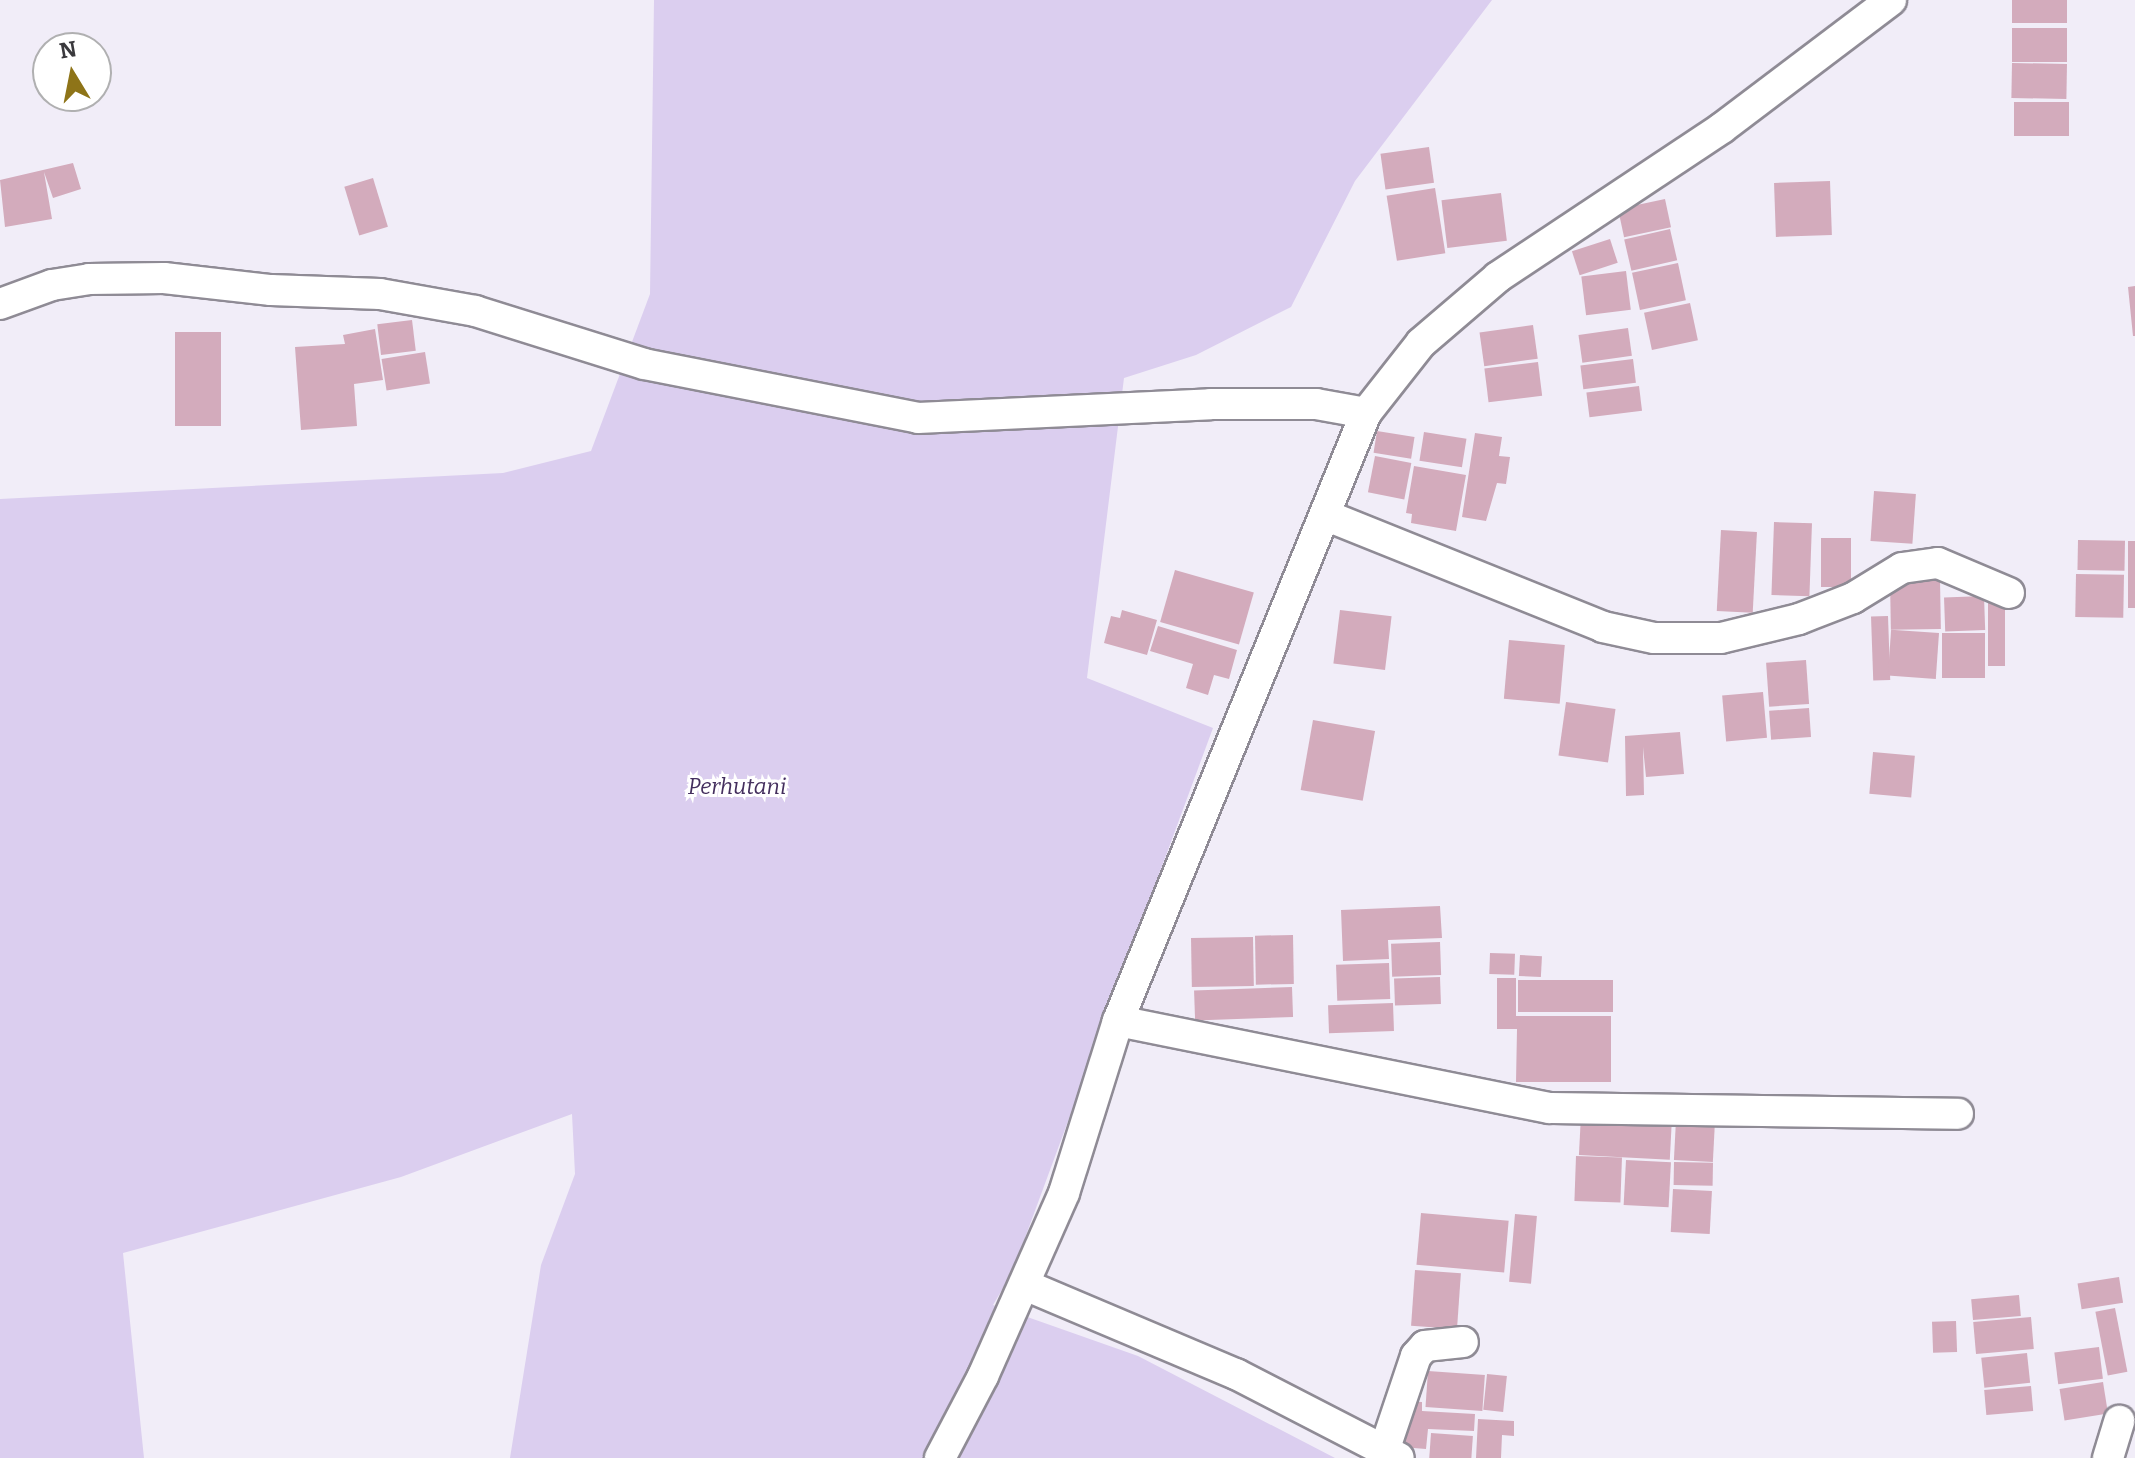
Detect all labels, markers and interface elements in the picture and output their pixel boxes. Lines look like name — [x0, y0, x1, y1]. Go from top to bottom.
north arrow — [32, 32, 112, 112]
text: N — [57, 35, 79, 65]
park label: Perhutani — [688, 774, 786, 800]

